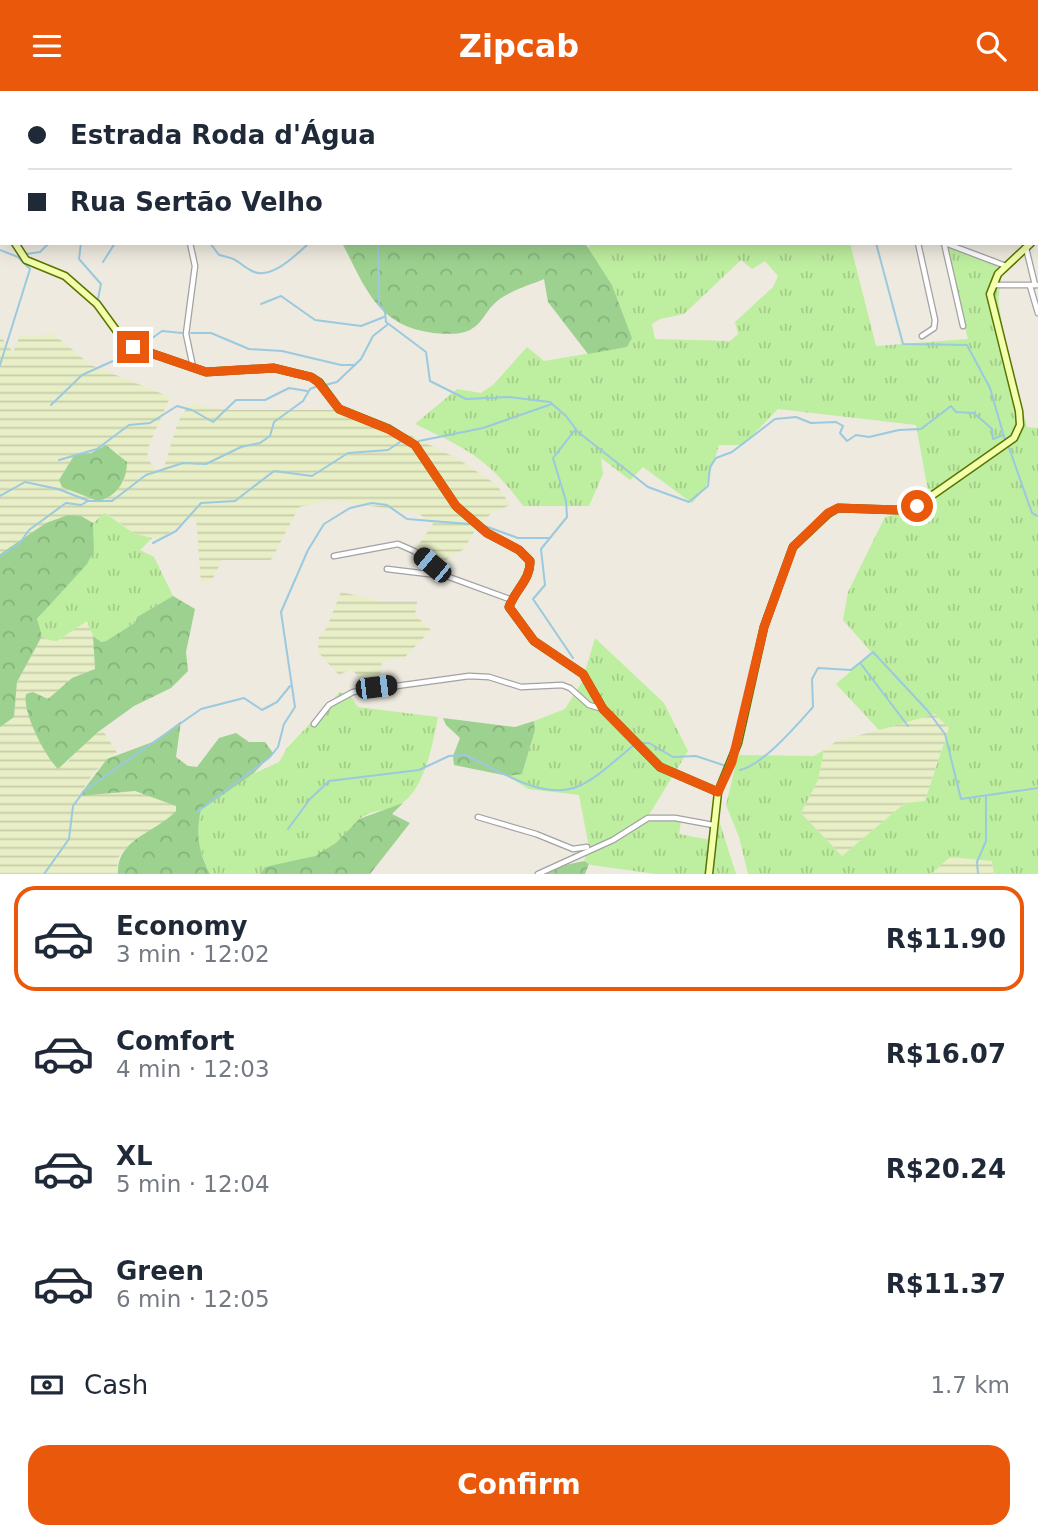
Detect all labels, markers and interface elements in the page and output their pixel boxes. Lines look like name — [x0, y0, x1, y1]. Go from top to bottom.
icon: menu — [28, 27, 66, 65]
text: Zipcab — [459, 27, 579, 65]
icon: search — [972, 27, 1010, 65]
text: Estrada Roda d'Água — [70, 120, 376, 150]
text: Rua Sertão Velho — [70, 187, 323, 217]
route end — [117, 331, 149, 363]
route start — [901, 490, 933, 522]
car — [410, 543, 455, 587]
car — [354, 674, 399, 700]
icon: car — [32, 907, 95, 970]
text: Economy — [116, 911, 247, 941]
text: R$11.90 — [886, 924, 1006, 954]
text: 3 min · 12:02 — [116, 941, 270, 967]
icon: car — [32, 1022, 95, 1085]
text: Comfort — [116, 1026, 234, 1056]
text: R$16.07 — [886, 1039, 1006, 1069]
text: 4 min · 12:03 — [116, 1056, 270, 1082]
icon: car — [32, 1137, 95, 1200]
text: XL — [116, 1141, 153, 1171]
text: R$20.24 — [886, 1154, 1006, 1184]
text: 5 min · 12:04 — [116, 1171, 270, 1197]
icon: car — [32, 1252, 95, 1315]
text: Green — [116, 1256, 204, 1286]
text: R$11.37 — [886, 1269, 1006, 1299]
text: 6 min · 12:05 — [116, 1286, 270, 1312]
icon: cash — [28, 1366, 66, 1404]
text: Cash — [84, 1370, 148, 1400]
text: 1.7 km — [930, 1372, 1010, 1398]
button: Confirm — [28, 1445, 1010, 1525]

